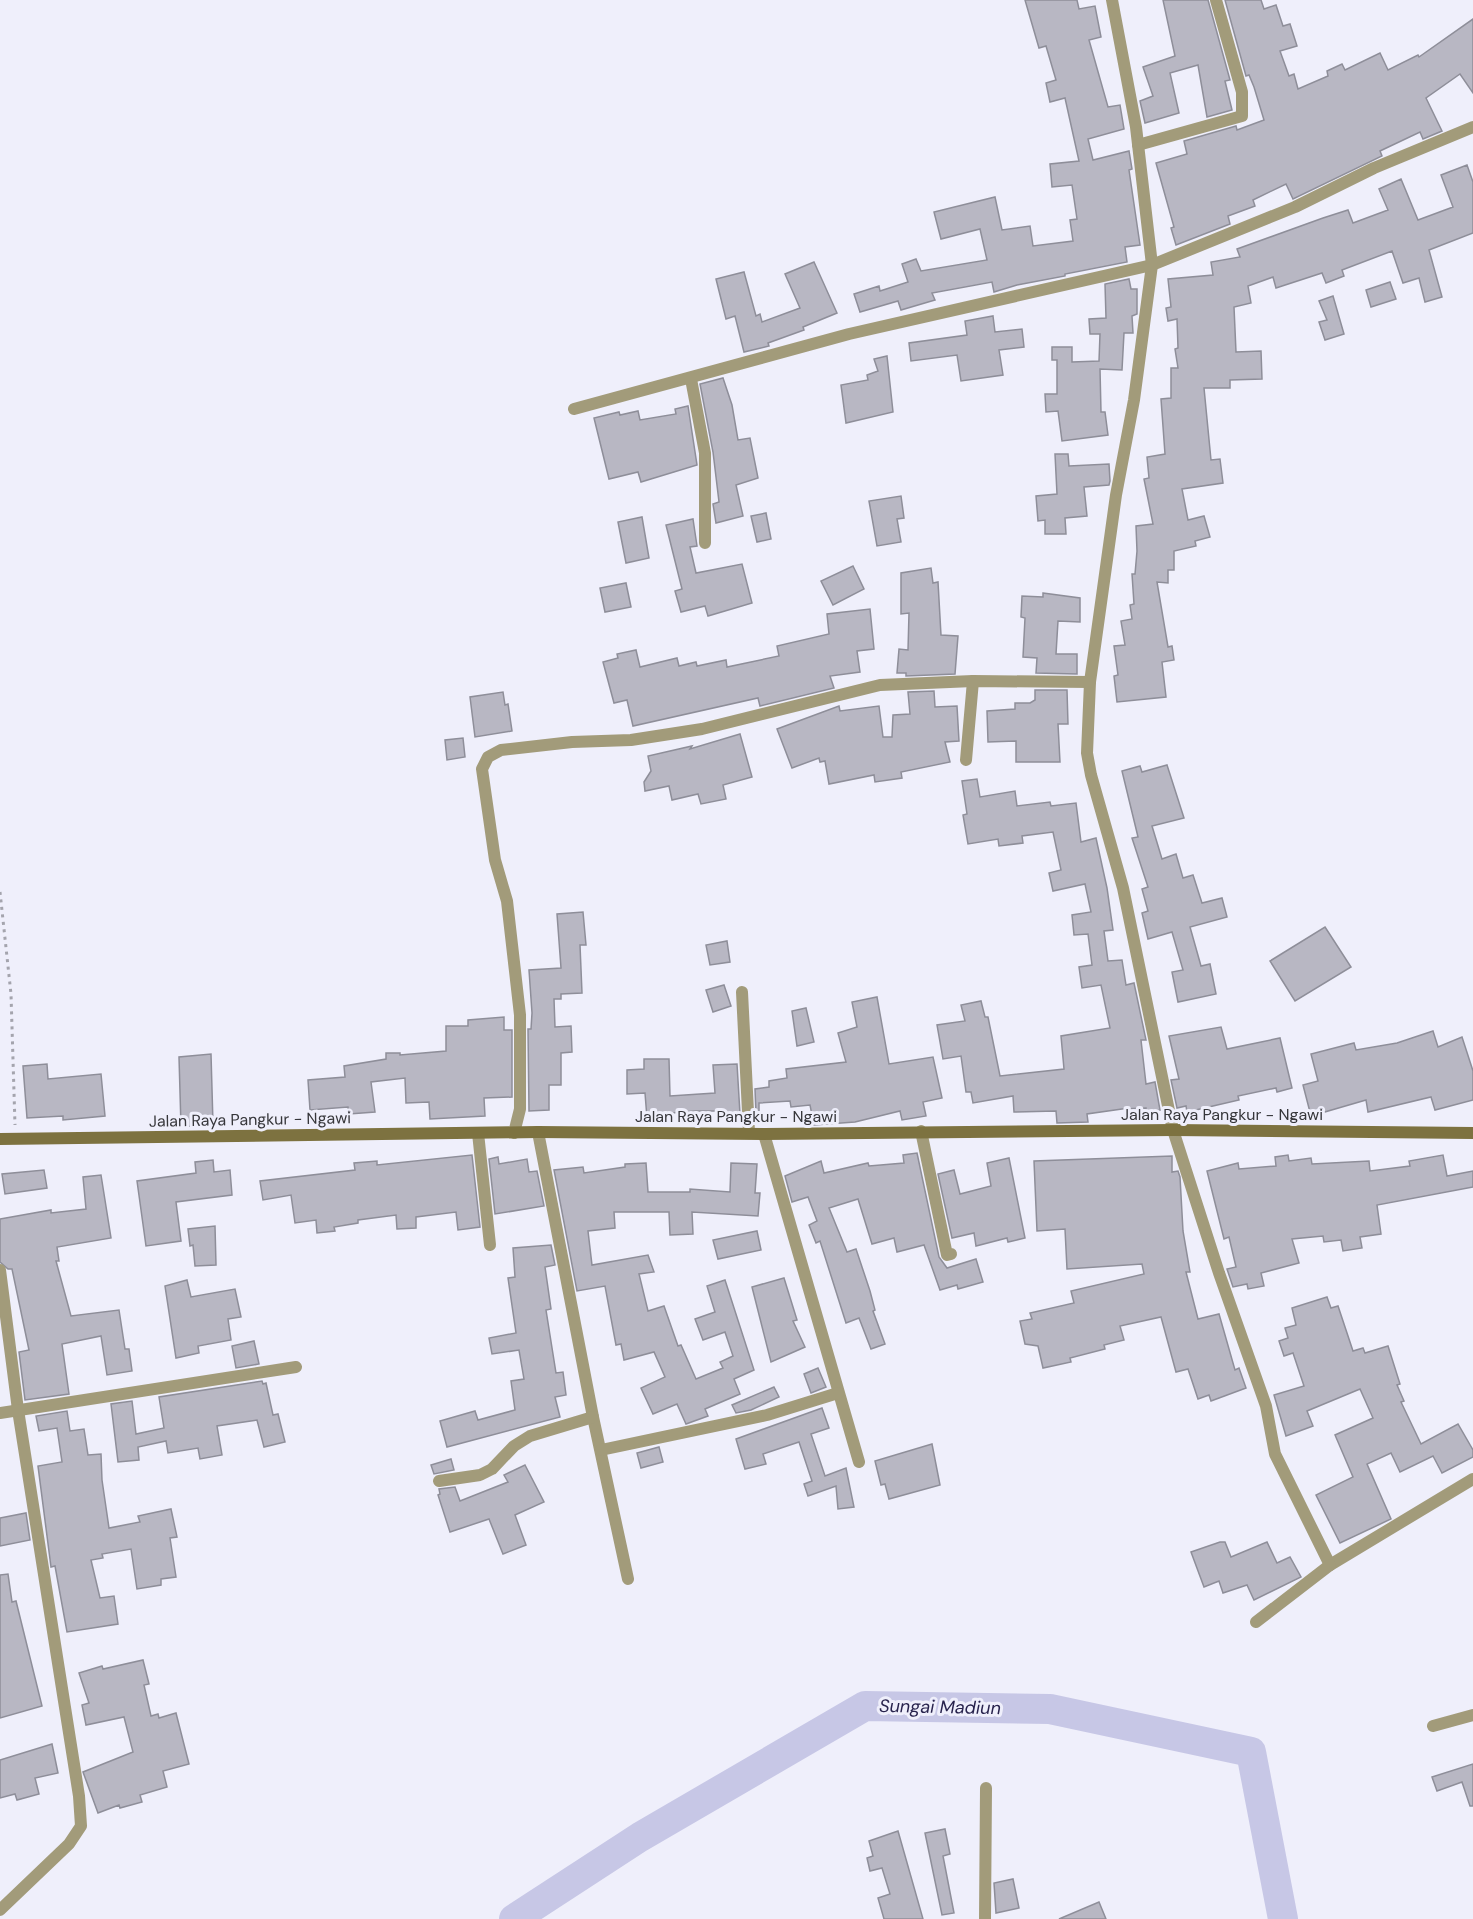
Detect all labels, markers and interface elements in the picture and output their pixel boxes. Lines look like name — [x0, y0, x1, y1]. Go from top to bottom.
street label: Jalan Raya Pangkur - Ngawi — [1121, 1104, 1323, 1125]
street label: Jalan Raya Pangkur - Ngawi — [635, 1106, 837, 1127]
street label: Jalan Raya Pangkur - Ngawi — [149, 1107, 351, 1132]
water label: Sungai Madiun — [879, 1694, 1001, 1720]

